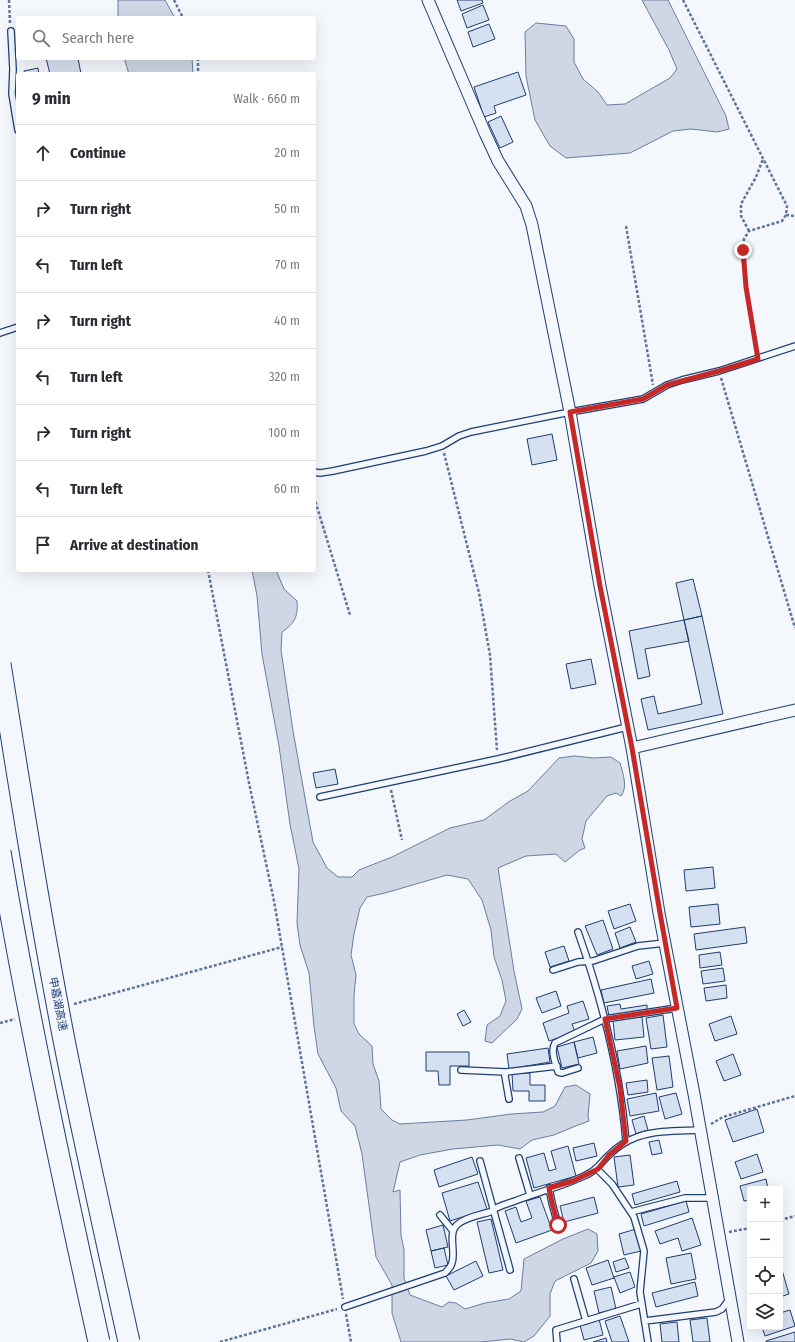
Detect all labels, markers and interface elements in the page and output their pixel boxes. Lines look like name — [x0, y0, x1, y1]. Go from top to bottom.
search box — [16, 16, 316, 60]
icon: search — [30, 27, 52, 49]
text: Search here — [62, 29, 134, 47]
text: 9 min — [32, 88, 71, 109]
text: Walk · 660 m — [233, 91, 300, 106]
icon: ahead — [32, 142, 54, 164]
text: Continue — [70, 144, 126, 162]
text: 20 m — [274, 145, 300, 160]
icon: right — [32, 198, 54, 220]
text: Turn right — [70, 200, 131, 218]
text: 50 m — [274, 201, 300, 216]
route end — [734, 241, 752, 259]
icon: left — [32, 254, 54, 276]
text: Turn left — [70, 256, 123, 274]
text: 70 m — [275, 257, 300, 272]
icon: right — [32, 310, 54, 332]
text: Turn right — [70, 312, 131, 330]
text: 40 m — [274, 313, 300, 328]
icon: left — [32, 366, 54, 388]
text: Turn left — [70, 368, 123, 386]
text: 320 m — [269, 369, 300, 384]
icon: right — [32, 422, 54, 444]
text: Turn right — [70, 424, 131, 442]
text: 100 m — [268, 425, 300, 440]
icon: left — [32, 478, 54, 500]
text: Turn left — [70, 480, 123, 498]
text: 60 m — [274, 481, 300, 496]
icon: arrive — [32, 534, 54, 556]
text: Arrive at destination — [70, 536, 198, 554]
street label: 申嘉湖高速 — [46, 976, 70, 1032]
map controls — [747, 1186, 783, 1330]
button: + — [747, 1186, 783, 1222]
route start — [549, 1216, 567, 1234]
button: − — [747, 1222, 783, 1258]
button: locate — [747, 1258, 783, 1294]
button: layers — [747, 1294, 783, 1330]

